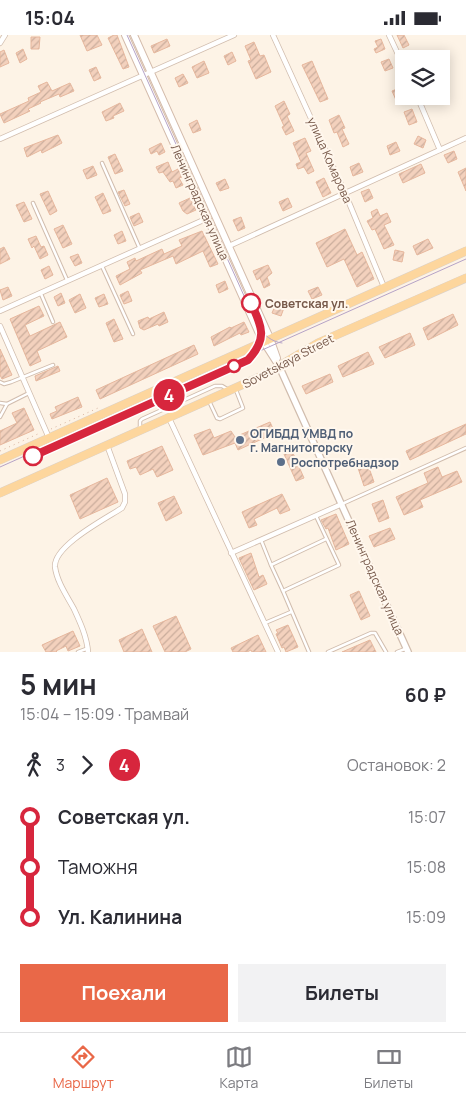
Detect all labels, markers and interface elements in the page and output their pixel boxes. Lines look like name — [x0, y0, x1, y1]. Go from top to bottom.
text: 15:04 — [25, 5, 75, 31]
map controls — [395, 50, 450, 105]
button: layers — [395, 50, 450, 105]
street label: улица Комарова — [303, 114, 357, 206]
street label: Ленинградская улица — [167, 141, 233, 263]
marker: Советская ул. — [241, 293, 261, 313]
place label: Советская ул. — [265, 295, 348, 312]
street label: Sovetskaya Street — [239, 330, 337, 392]
unlabelled marker — [227, 359, 241, 373]
line badge: 4 — [153, 379, 185, 411]
text: 4 — [164, 383, 174, 407]
place label: ОГИБДД УМВД по г. Магнитогорску — [250, 425, 353, 456]
marker: ОГИБДД УМВД по г. Магнитогорску — [234, 434, 246, 446]
unlabelled marker — [23, 446, 43, 466]
place label: Роспотребнадзор — [291, 454, 399, 471]
marker: Роспотребнадзор — [275, 456, 287, 468]
street label: Ленинградская улица — [342, 516, 408, 638]
text: 5 мин — [20, 665, 97, 703]
text: 60 ₽ — [405, 682, 446, 708]
text: 15:04 – 15:09 · Трамвай — [20, 703, 189, 725]
icon: walk — [20, 751, 48, 779]
icon: forward — [73, 751, 101, 779]
text: 4 — [119, 753, 130, 777]
text: 3 — [56, 754, 65, 776]
text: Остановок: 2 — [347, 754, 446, 776]
text: Советская ул. — [58, 804, 190, 830]
text: 15:07 — [408, 806, 446, 828]
text: Таможня — [58, 854, 138, 880]
text: 15:08 — [407, 856, 446, 878]
text: Ул. Калинина — [58, 904, 182, 930]
text: 15:09 — [406, 906, 446, 928]
button: Поехали — [20, 964, 228, 1022]
button: Билеты — [238, 964, 446, 1022]
tab: Маршрут — [53, 1043, 114, 1092]
tab: Карта — [219, 1043, 258, 1092]
tab: Билеты — [364, 1043, 413, 1092]

